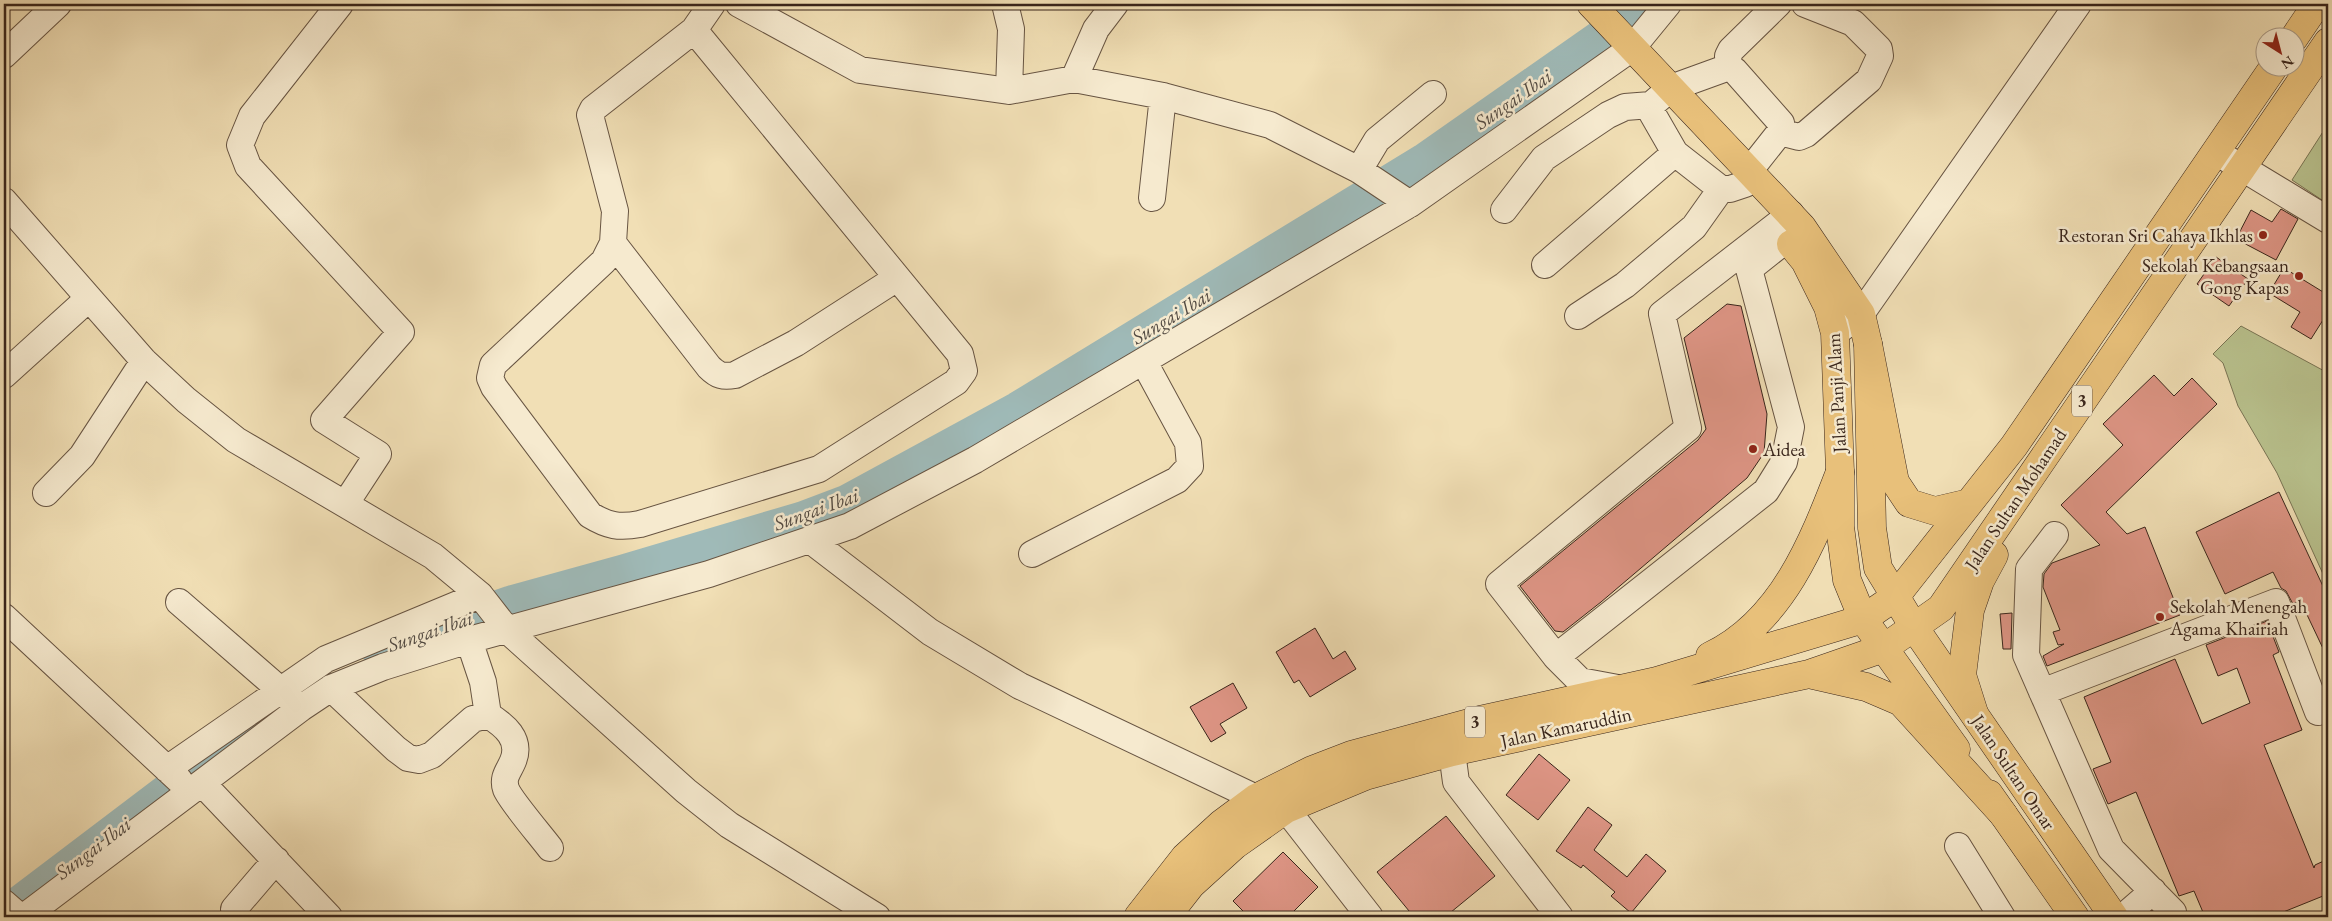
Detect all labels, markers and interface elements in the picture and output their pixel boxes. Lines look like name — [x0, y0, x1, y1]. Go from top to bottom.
north arrow — [2254, 28, 2304, 78]
text: N — [2277, 52, 2298, 74]
water label: Sungai Ibai — [1468, 62, 1558, 136]
place label: Restoran Sri Cahaya Ikhlas — [2058, 223, 2253, 248]
marker: Restoran Sri Cahaya Ikhlas — [2257, 229, 2269, 241]
place label: Sekolah Kebangsaan Gong Kapas — [2142, 253, 2289, 300]
marker: Sekolah Kebangsaan Gong Kapas — [2293, 270, 2305, 282]
water label: Sungai Ibai — [1126, 281, 1217, 350]
street label: Jalan Panji Alam — [1821, 332, 1852, 456]
road number: 3 — [2072, 386, 2092, 416]
street label: Jalan Sultan Mohamad — [1958, 423, 2072, 577]
place label: Aidea — [1762, 437, 1806, 462]
marker: Aidea — [1747, 443, 1759, 455]
water label: Sungai Ibai — [769, 481, 863, 537]
place label: Sekolah Menengah Agama Khairiah — [2169, 594, 2307, 641]
water label: Sungai Ibai — [383, 604, 477, 658]
marker: Sekolah Menengah Agama Khairiah — [2154, 611, 2166, 623]
street label: Jalan Kamaruddin — [1496, 701, 1634, 754]
road number: 3 — [1465, 706, 1485, 738]
street label: Jalan Sultan Omar — [1965, 708, 2062, 835]
water label: Sungai Ibai — [49, 810, 137, 886]

